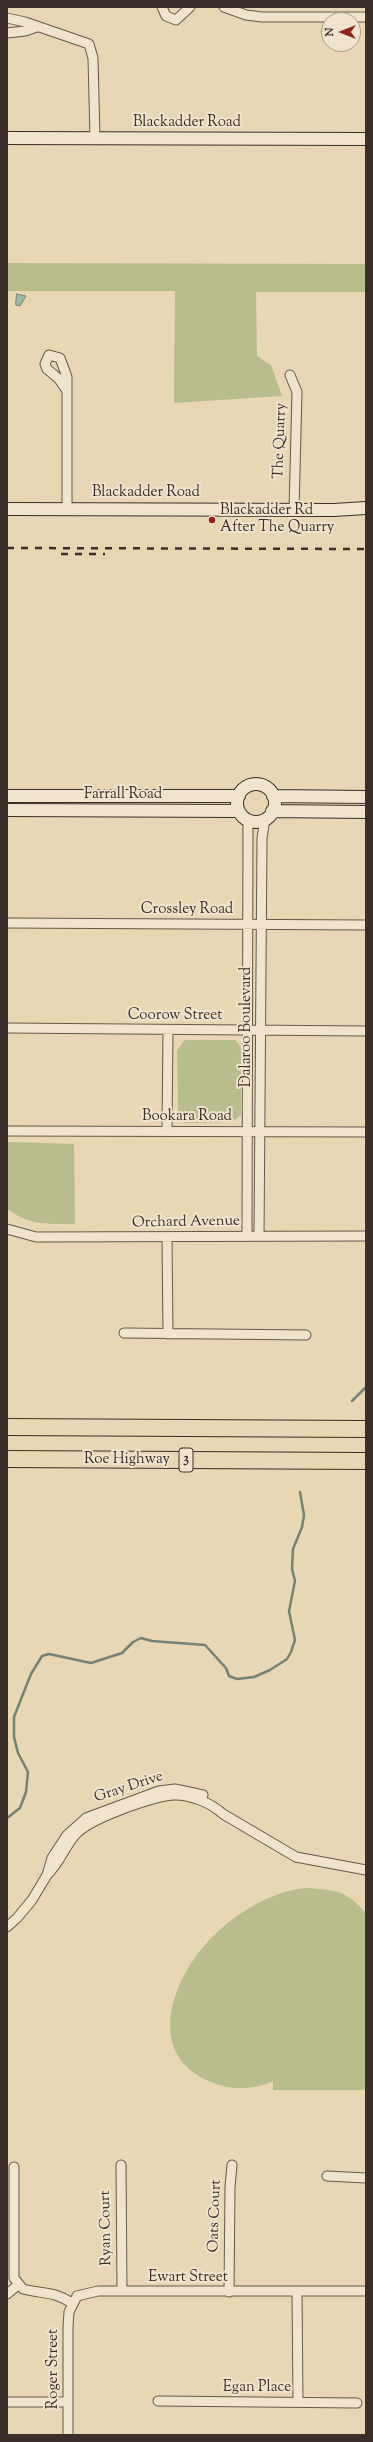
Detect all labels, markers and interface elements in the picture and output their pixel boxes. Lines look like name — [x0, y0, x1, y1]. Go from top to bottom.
north arrow — [321, 12, 361, 52]
text: N — [322, 28, 338, 36]
street label: Blackadder Road — [133, 114, 241, 132]
street label: The Quarry — [271, 403, 291, 479]
street label: Blackadder Road — [92, 484, 200, 502]
place label: Blackadder Rd After The Quarry — [220, 502, 334, 537]
marker: Blackadder Rd After The Quarry — [207, 515, 217, 525]
street label: Farrall Road — [84, 786, 162, 804]
street label: Crossley Road — [141, 901, 233, 919]
street label: Dalaroo Boulevard — [238, 967, 256, 1087]
street label: Coorow Street — [128, 1007, 222, 1025]
street label: Bookara Road — [142, 1108, 232, 1126]
street label: Orchard Avenue — [132, 1213, 240, 1233]
road number: 3 — [179, 1448, 193, 1472]
street label: Roe Highway — [84, 1451, 170, 1469]
street label: Gray Drive — [92, 1768, 166, 1808]
street label: Oats Court — [206, 2179, 226, 2253]
street label: Ryan Court — [97, 2190, 117, 2266]
street label: Ewart Street — [148, 2269, 228, 2287]
street label: Roger Street — [45, 2329, 63, 2409]
street label: Egan Place — [223, 2379, 291, 2397]

